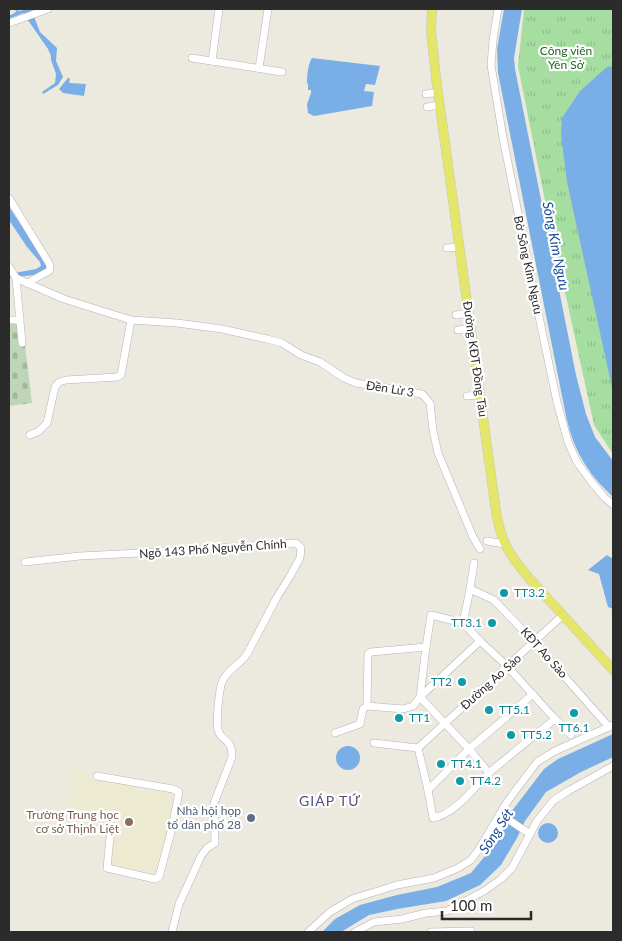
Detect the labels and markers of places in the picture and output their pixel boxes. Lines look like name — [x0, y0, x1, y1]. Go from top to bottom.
place label: TT3.2 — [514, 585, 545, 600]
marker: TT3.2 — [498, 587, 510, 599]
place label: TT3.1 — [451, 615, 482, 630]
marker: TT3.1 — [486, 617, 498, 629]
place label: TT2 — [431, 674, 452, 689]
marker: TT2 — [456, 676, 468, 688]
place label: TT5.1 — [499, 702, 530, 717]
marker: TT5.1 — [483, 704, 495, 716]
marker: TT6.1 — [568, 707, 580, 719]
place label: TT1 — [409, 710, 430, 725]
marker: TT1 — [393, 712, 405, 724]
place label: TT6.1 — [559, 720, 589, 735]
place label: TT5.2 — [521, 727, 552, 742]
marker: TT5.2 — [505, 729, 517, 741]
place label: TT4.1 — [451, 756, 482, 771]
marker: TT4.1 — [435, 758, 447, 770]
place label: TT4.2 — [470, 773, 501, 788]
marker: TT4.2 — [454, 775, 466, 787]
place label: Nhà hội họp tổ dân phố 28 — [167, 803, 241, 832]
place label: Trường Trung học cơ sở Thịnh Liệt — [26, 807, 120, 836]
marker: Nhà hội họp tổ dân phố 28 — [245, 812, 257, 824]
marker: Trường Trung học cơ sở Thịnh Liệt — [123, 816, 135, 828]

